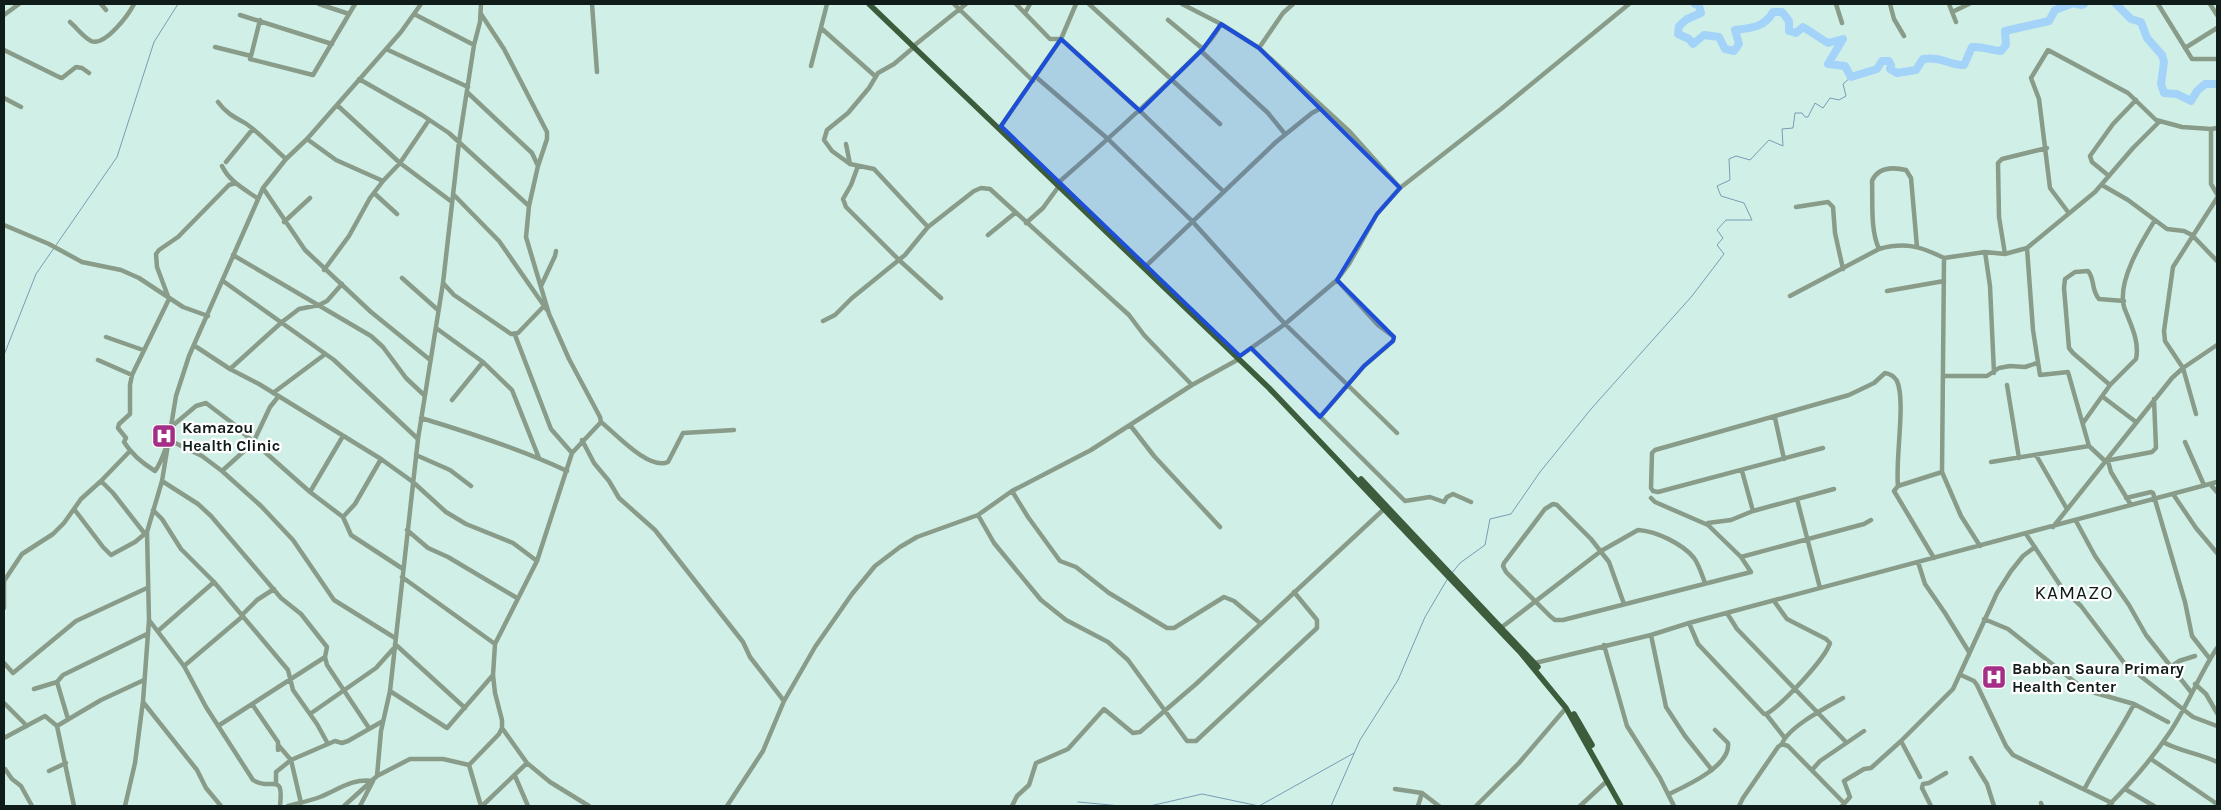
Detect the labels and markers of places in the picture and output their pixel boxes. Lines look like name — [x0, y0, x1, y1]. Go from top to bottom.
place label: Kamazou Health Clinic — [182, 418, 280, 455]
hospital icon: Kamazou Health Clinic — [151, 423, 177, 449]
place label: Babban Saura Primary Health Center — [2012, 659, 2184, 696]
hospital icon: Babban Saura Primary Health Center — [1981, 664, 2007, 690]

